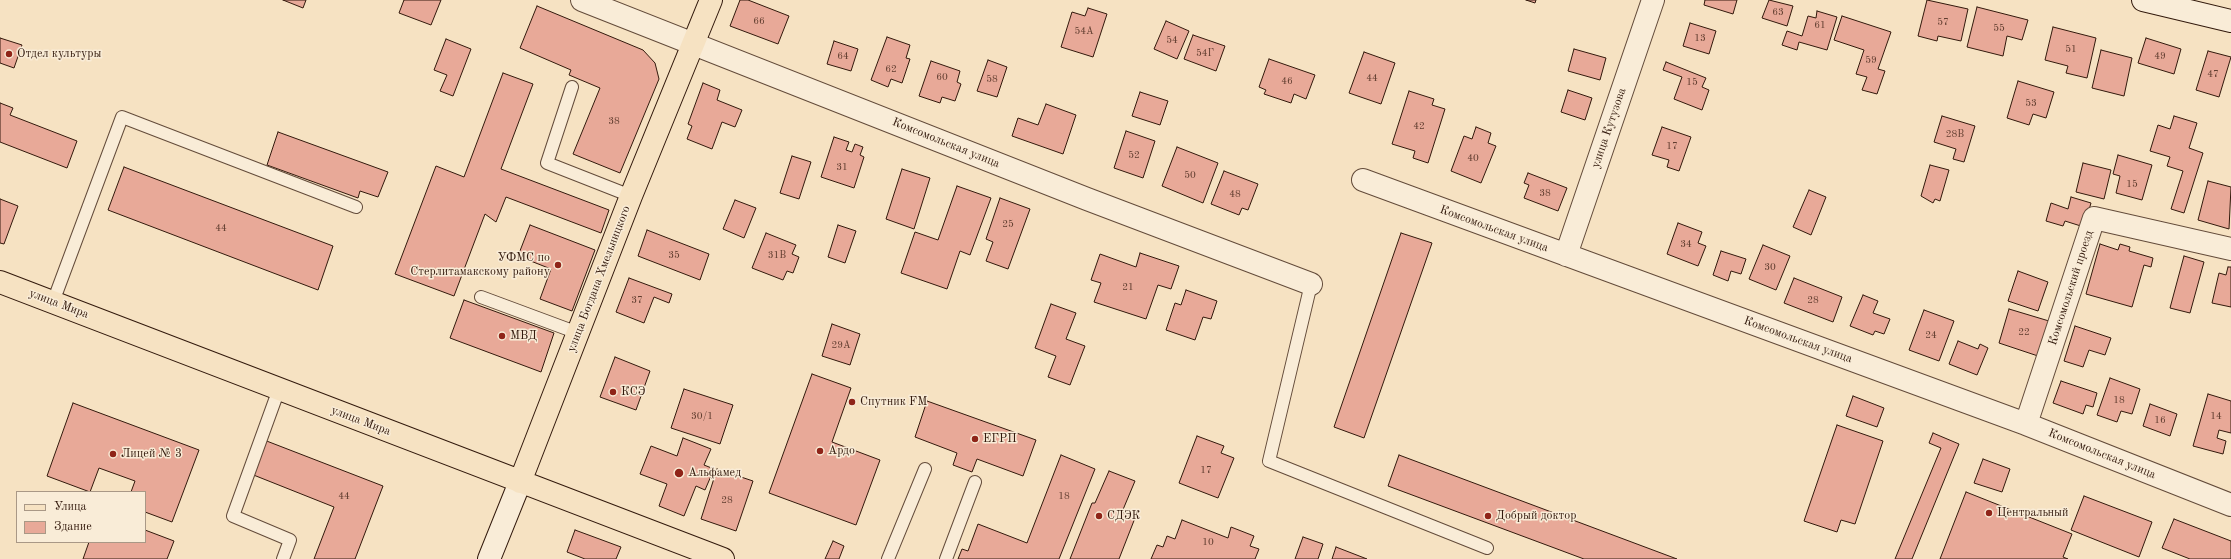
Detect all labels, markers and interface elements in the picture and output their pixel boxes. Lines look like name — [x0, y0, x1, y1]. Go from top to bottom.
house number: 63 — [1772, 6, 1784, 18]
house number: 66 — [753, 15, 765, 27]
house number: 57 — [1937, 16, 1949, 28]
house number: 61 — [1814, 19, 1826, 31]
house number: 55 — [1993, 22, 2005, 34]
house number: 54А — [1074, 25, 1094, 37]
house number: 13 — [1694, 32, 1706, 44]
house number: 54 — [1166, 34, 1178, 46]
house number: 51 — [2065, 43, 2077, 55]
place label: Отдел культуры — [17, 47, 101, 61]
house number: 54Г — [1196, 47, 1214, 59]
marker: Отдел культуры — [4, 49, 14, 59]
house number: 64 — [837, 50, 849, 62]
house number: 49 — [2154, 50, 2166, 62]
house number: 59 — [1865, 54, 1877, 66]
house number: 62 — [885, 63, 897, 75]
house number: 47 — [2207, 68, 2219, 80]
house number: 60 — [936, 71, 948, 83]
house number: 44 — [1366, 72, 1378, 84]
house number: 58 — [986, 73, 998, 85]
house number: 46 — [1281, 75, 1293, 87]
house number: 15 — [1686, 76, 1698, 88]
street label: улица Кутузова — [1589, 86, 1629, 170]
house number: 53 — [2025, 97, 2037, 109]
house number: 38 — [608, 115, 620, 127]
street label: Комсомольская улица — [890, 115, 1002, 171]
house number: 42 — [1413, 120, 1425, 132]
house number: 28В — [1946, 128, 1964, 140]
house number: 17 — [1666, 140, 1678, 152]
house number: 52 — [1128, 149, 1140, 161]
house number: 40 — [1467, 152, 1479, 164]
house number: 31 — [836, 161, 848, 173]
house number: 50 — [1184, 169, 1196, 181]
house number: 15 — [2126, 178, 2138, 190]
house number: 38 — [1539, 187, 1551, 199]
house number: 48 — [1229, 188, 1241, 200]
street label: Комсомольская улица — [1438, 203, 1550, 255]
street label: улица Богдана Хмельницкого — [564, 204, 634, 354]
house number: 25 — [1002, 218, 1014, 230]
house number: 44 — [215, 222, 227, 234]
street label: Комсомольский проезд — [2046, 229, 2096, 347]
house number: 34 — [1680, 238, 1692, 250]
house number: 35 — [668, 249, 680, 261]
house number: 31В — [768, 249, 786, 261]
place label: УФМС по Стерлитамакскому району — [410, 251, 550, 279]
marker: УФМС по Стерлитамакскому району — [553, 260, 563, 270]
house number: 30 — [1764, 261, 1776, 273]
house number: 21 — [1122, 281, 1134, 293]
street label: улица Мира — [27, 286, 91, 322]
house number: 37 — [631, 294, 643, 306]
house number: 28 — [1807, 294, 1819, 306]
street label: Комсомольская улица — [1742, 314, 1854, 366]
house number: 22 — [2018, 326, 2030, 338]
place label: МВД — [510, 329, 537, 343]
house number: 24 — [1925, 329, 1937, 341]
marker: МВД — [497, 331, 507, 341]
house number: 29А — [831, 339, 851, 351]
place label: КСЭ — [621, 385, 645, 399]
marker: КСЭ — [608, 387, 618, 397]
house number: 18 — [2113, 394, 2125, 406]
place label: Спутник FM — [860, 395, 927, 409]
marker: Спутник FM — [847, 397, 857, 407]
street label: улица Мира — [329, 403, 393, 439]
house number: 30/1 — [691, 410, 713, 422]
house number: 14 — [2210, 410, 2222, 422]
house number: 16 — [2154, 414, 2166, 426]
street label: Комсомольская улица — [2046, 426, 2158, 482]
place label: ЕГРП — [983, 432, 1017, 446]
marker: ЕГРП — [970, 434, 980, 444]
place label: Ардо — [828, 444, 855, 458]
marker: Ардо — [815, 446, 825, 456]
place label: Лицей № 3 — [121, 447, 182, 461]
marker: Лицей № 3 — [108, 449, 118, 459]
house number: 17 — [1200, 464, 1212, 476]
place label: Альфамед — [688, 466, 741, 480]
marker: Альфамед — [673, 467, 685, 479]
house number: 44 — [338, 490, 350, 502]
house number: 18 — [1058, 490, 1070, 502]
legend — [16, 491, 146, 543]
house number: 28 — [721, 494, 733, 506]
text: Улица — [54, 501, 87, 513]
place label: Центральный — [1997, 506, 2068, 520]
marker: Центральный — [1984, 508, 1994, 518]
place label: СДЭК — [1107, 509, 1140, 523]
place label: Добрый доктор — [1496, 509, 1576, 523]
marker: СДЭК — [1094, 511, 1104, 521]
marker: Добрый доктор — [1483, 511, 1493, 521]
text: Здание — [54, 521, 92, 533]
house number: 10 — [1202, 536, 1214, 548]

